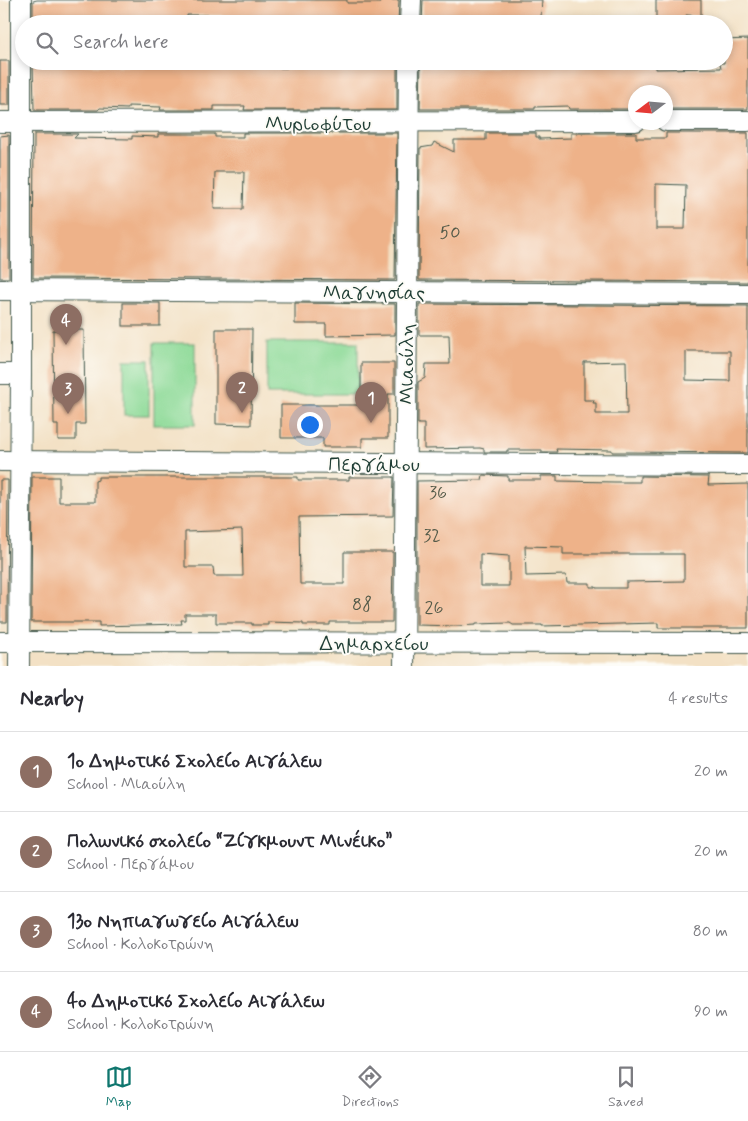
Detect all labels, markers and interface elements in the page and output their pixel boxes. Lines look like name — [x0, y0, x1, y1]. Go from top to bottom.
search box — [15, 15, 733, 70]
icon: search — [33, 29, 61, 57]
text: Search here — [73, 30, 169, 55]
north arrow — [628, 85, 673, 130]
street label: Μυριοφύτου — [265, 111, 371, 138]
house number: 50 — [439, 221, 461, 245]
street label: Μαγνησίας — [323, 280, 425, 307]
pin: 4 — [50, 304, 82, 345]
street label: Μιαούλη — [394, 323, 421, 405]
pin: 2 — [226, 372, 258, 413]
pin: 3 — [52, 373, 84, 414]
pin: 1 — [355, 382, 387, 423]
your location — [297, 412, 323, 438]
street label: Περγάμου — [328, 452, 420, 479]
house number: 36 — [429, 481, 447, 505]
house number: 32 — [423, 524, 441, 548]
house number: 88 — [352, 593, 372, 617]
house number: 26 — [425, 596, 443, 620]
street label: Δημαρχείου — [319, 631, 429, 658]
text: Nearby — [20, 685, 84, 713]
text: 4 results — [668, 688, 728, 709]
text: 1ο Δημοτικό Σχολείο Αιγάλεω — [67, 749, 322, 774]
text: 1 — [32, 761, 40, 782]
text: 20 m — [694, 761, 728, 782]
text: School · Μιαούλη — [67, 774, 186, 795]
text: Πολωνικό σχολείο “Ζίγκμουντ Μινέικο” — [67, 829, 392, 854]
text: 2 — [32, 841, 40, 862]
text: 20 m — [694, 841, 728, 862]
text: School · Περγάμου — [67, 854, 194, 875]
text: 13ο Νηπιαγωγείο Αιγάλεω — [67, 909, 298, 934]
text: 3 — [32, 921, 40, 942]
text: 80 m — [693, 921, 728, 942]
text: School · Κολοκοτρώνη — [67, 934, 214, 955]
text: 4ο Δημοτικό Σχολείο Αιγάλεω — [67, 989, 325, 1014]
text: 4 — [31, 1001, 41, 1022]
text: 90 m — [694, 1001, 728, 1022]
text: School · Κολοκοτρώνη — [67, 1014, 214, 1035]
tab: Map — [105, 1063, 133, 1111]
tab: Directions — [342, 1063, 399, 1111]
tab: Saved — [608, 1063, 643, 1111]

